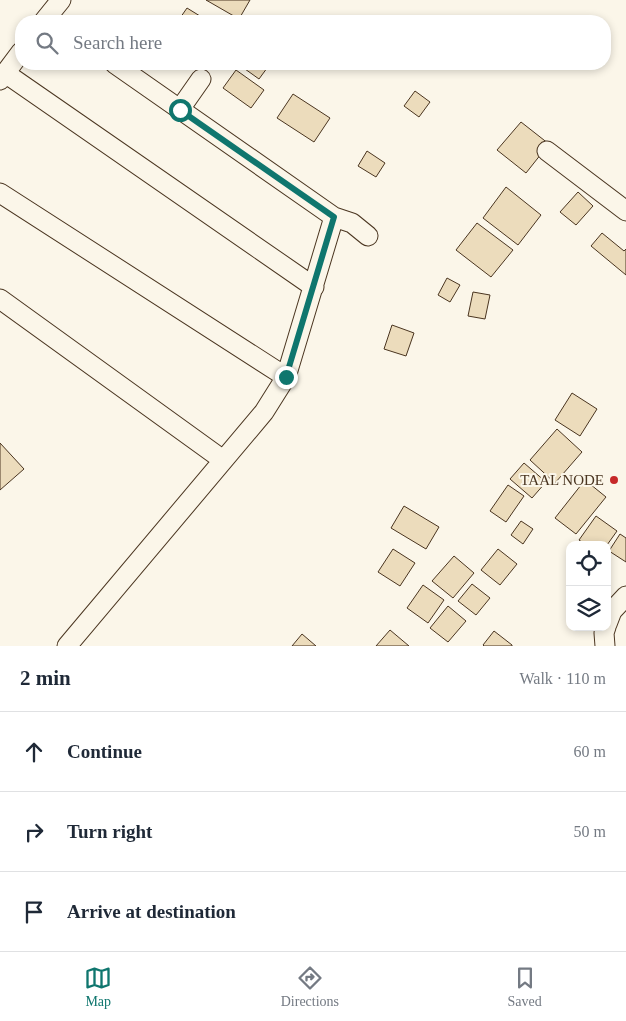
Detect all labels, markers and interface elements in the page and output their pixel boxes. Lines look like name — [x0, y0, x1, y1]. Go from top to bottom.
search box — [15, 15, 611, 70]
icon: search — [33, 29, 61, 57]
text: Search here — [73, 32, 162, 53]
route start — [169, 99, 192, 122]
route end — [275, 366, 298, 389]
place label: TAAL NODE — [520, 472, 604, 488]
marker: TAAL NODE — [608, 474, 620, 486]
map controls — [566, 541, 611, 631]
button: locate — [566, 541, 611, 586]
button: layers — [566, 586, 611, 631]
text: 2 min — [20, 666, 71, 690]
text: Walk · 110 m — [519, 670, 606, 687]
icon: ahead — [20, 738, 48, 766]
text: Continue — [67, 741, 142, 762]
text: 60 m — [574, 743, 606, 760]
icon: right — [20, 818, 48, 846]
text: Turn right — [67, 821, 152, 842]
text: 50 m — [574, 823, 606, 840]
icon: arrive — [20, 898, 48, 926]
text: Arrive at destination — [67, 901, 236, 922]
tab: Map — [84, 964, 112, 1010]
tab: Directions — [281, 964, 339, 1010]
tab: Saved — [508, 964, 542, 1010]

